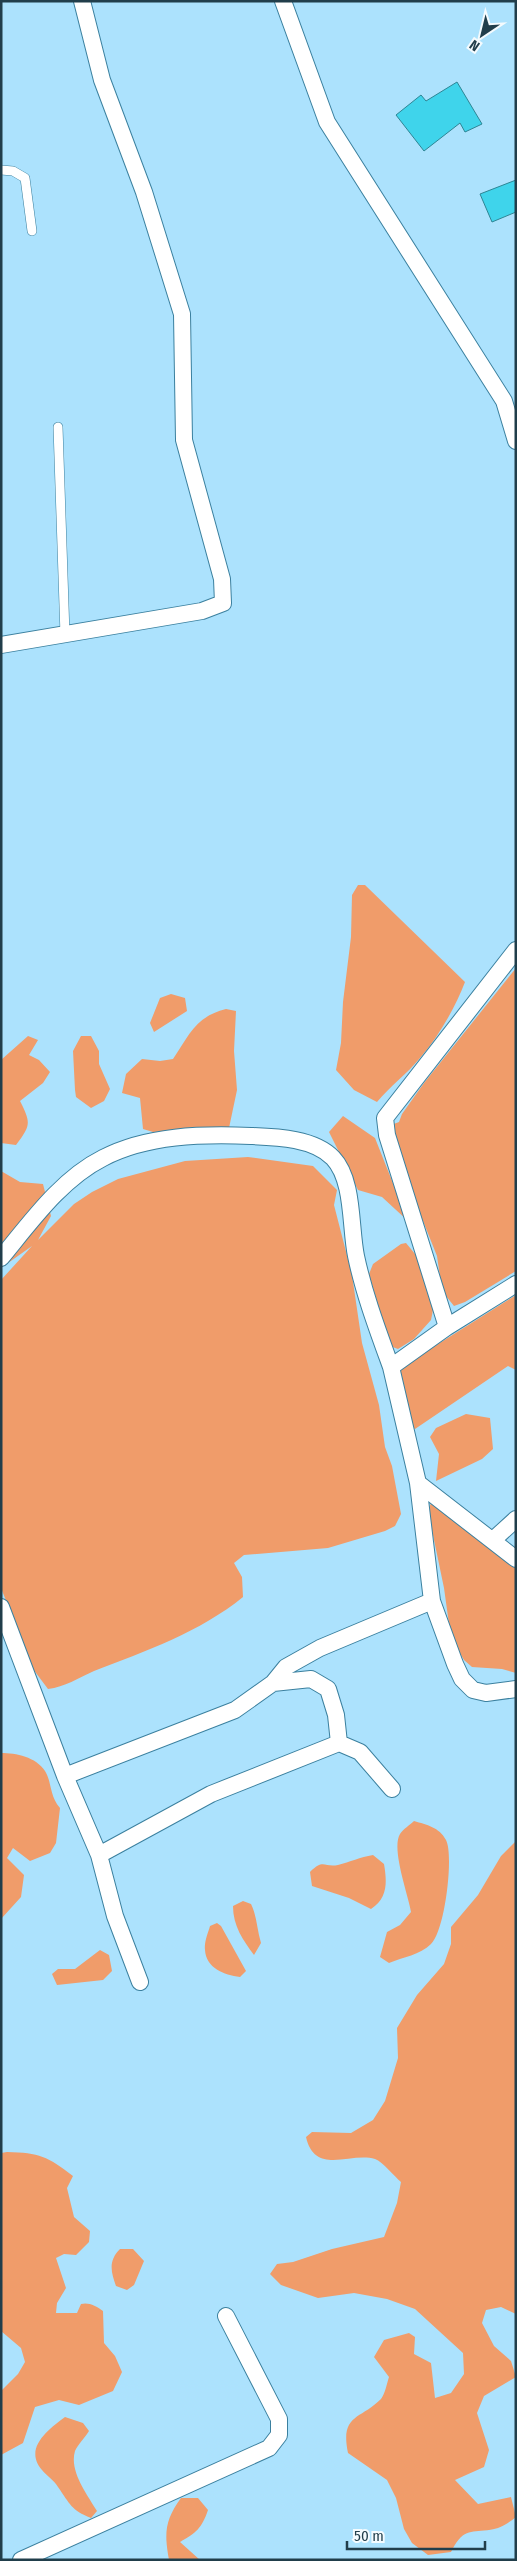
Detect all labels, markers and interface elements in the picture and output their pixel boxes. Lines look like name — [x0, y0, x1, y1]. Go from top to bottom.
north arrow — [457, 10, 507, 60]
text: N — [467, 36, 483, 55]
scale bar — [347, 2518, 484, 2550]
text: 50 m — [354, 2527, 384, 2545]

